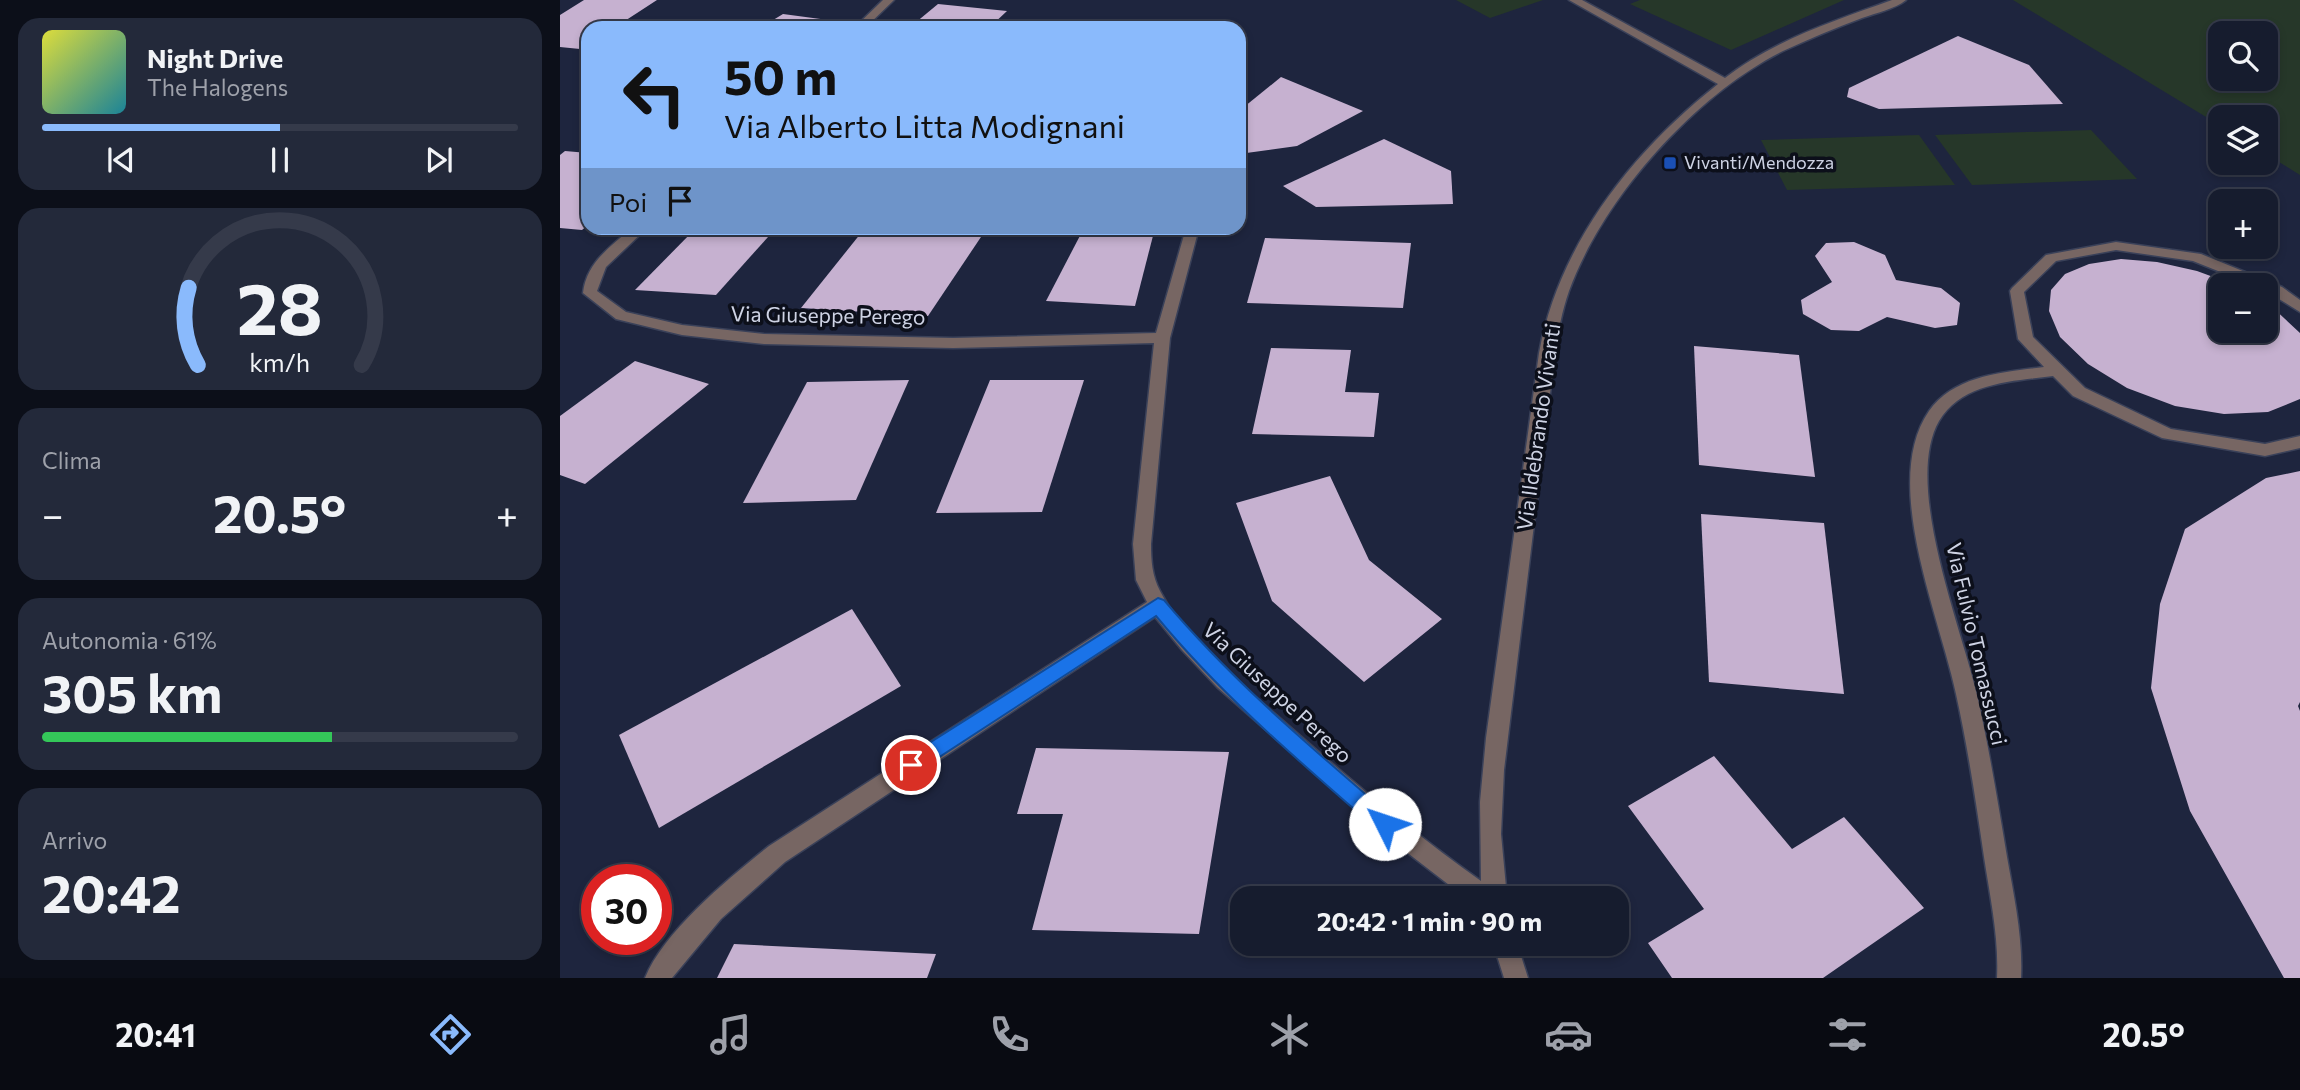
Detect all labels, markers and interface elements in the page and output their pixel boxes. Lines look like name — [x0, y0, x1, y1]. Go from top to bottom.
map controls — [2208, 21, 2278, 343]
button: search — [2208, 21, 2278, 91]
text: Night Drive — [147, 42, 283, 73]
text: 50 m — [724, 45, 837, 105]
icon: left — [609, 49, 700, 140]
text: The Halogens — [147, 73, 288, 101]
text: Via Alberto Litta Modignani — [724, 105, 1125, 145]
button: layers — [2208, 105, 2278, 175]
icon: previous — [102, 141, 140, 179]
icon: pause — [261, 141, 299, 179]
icon: next — [420, 141, 458, 179]
place label: Vivanti/Mendozza — [1684, 151, 1834, 173]
marker: Vivanti/Mendozza — [1662, 155, 1678, 171]
icon: arrive — [661, 182, 699, 220]
text: Poi — [609, 186, 647, 217]
button: + — [2208, 189, 2278, 259]
text: 28 — [237, 261, 323, 350]
button: − — [2208, 273, 2278, 343]
street label: Via Giuseppe Perego — [731, 300, 926, 329]
street label: Via Ildebrando Vivanti — [1511, 322, 1564, 532]
text: km/h — [250, 347, 310, 377]
text: Clima — [42, 446, 102, 474]
text: 20.5° — [213, 480, 346, 544]
text: − — [42, 490, 64, 537]
text: + — [496, 490, 518, 537]
street label: Via Fulvio Tomassucci — [1942, 540, 2013, 747]
street label: Via Giuseppe Perego — [1198, 616, 1358, 767]
text: Autonomia · 61% — [42, 626, 217, 654]
text: 305 km — [42, 660, 222, 724]
pin — [881, 735, 941, 795]
icon: arrive — [892, 746, 930, 784]
position arrow — [1348, 787, 1422, 861]
text: Arrivo — [42, 826, 107, 854]
text: 20:42 — [42, 860, 181, 924]
speed limit sign: 30 — [581, 864, 672, 955]
text: 20:42 · 1 min · 90 m — [1317, 905, 1542, 936]
icon: directions — [426, 1010, 475, 1059]
icon: music — [706, 1010, 755, 1059]
icon: phone — [985, 1010, 1034, 1059]
icon: climate — [1265, 1010, 1314, 1059]
icon: car — [1544, 1010, 1593, 1059]
icon: filters — [1823, 1010, 1872, 1059]
text: 20:41 — [115, 1014, 196, 1054]
text: 20.5° — [2103, 1014, 2185, 1054]

